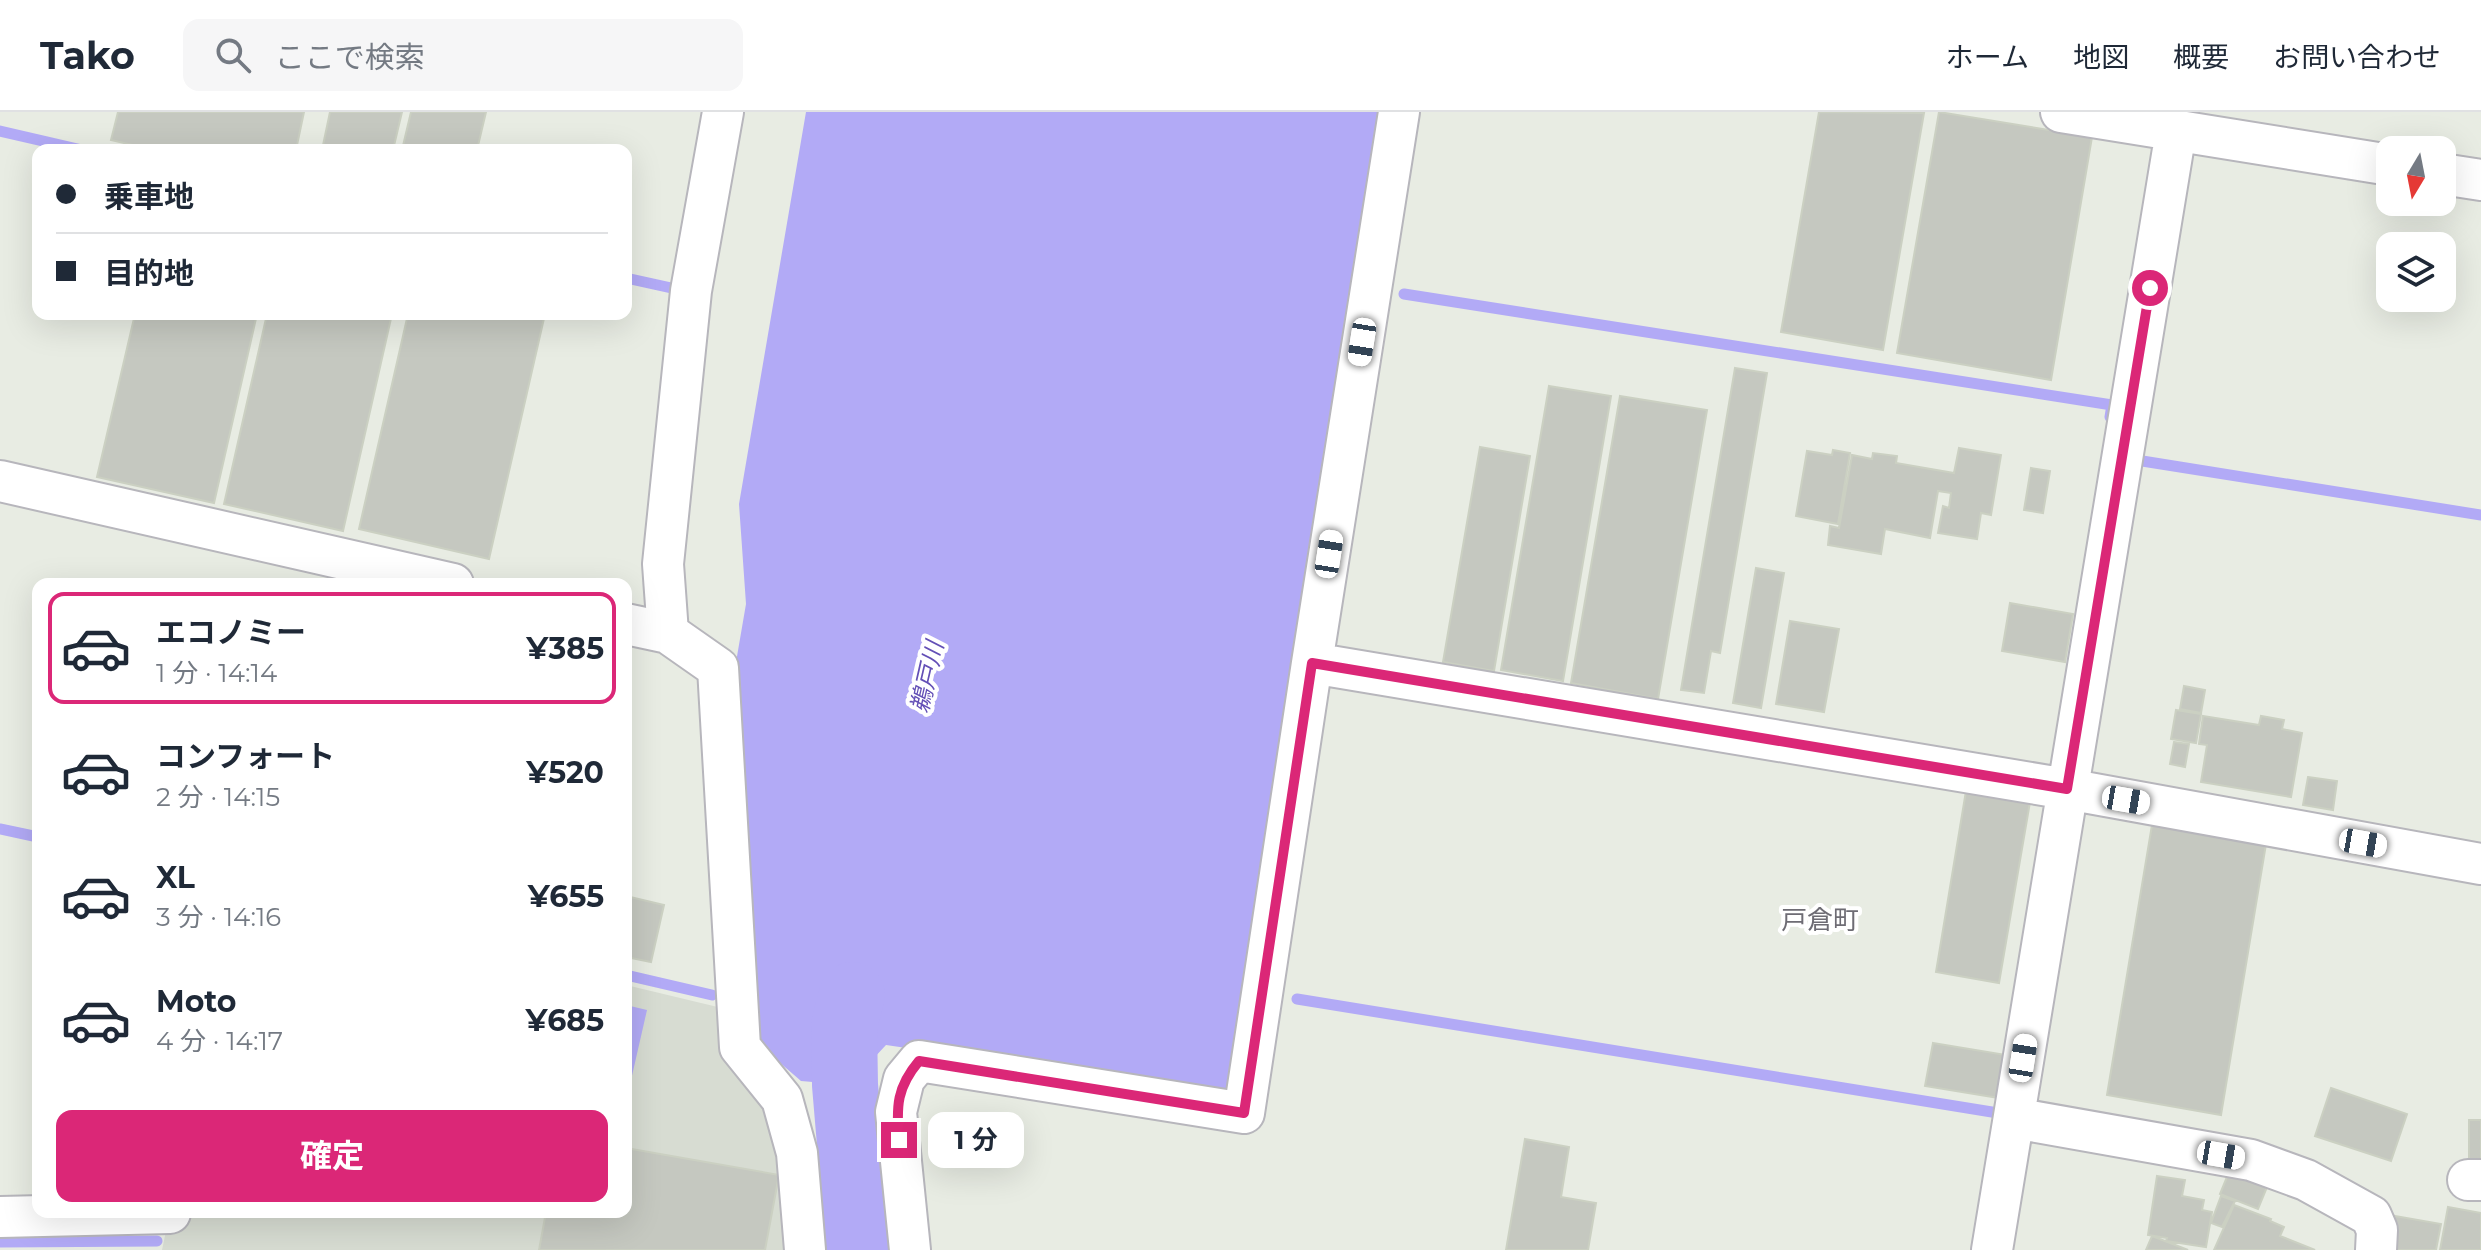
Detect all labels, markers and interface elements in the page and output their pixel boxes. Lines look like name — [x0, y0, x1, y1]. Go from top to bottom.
search box — [183, 19, 743, 91]
text: Tako — [40, 32, 135, 79]
icon: search — [211, 33, 255, 77]
text: ここで検索 — [275, 39, 425, 76]
text: ホーム — [1946, 40, 2029, 74]
text: 地図 — [2073, 40, 2129, 74]
text: 概要 — [2173, 40, 2229, 74]
text: お問い合わせ — [2273, 40, 2441, 74]
north arrow — [2376, 136, 2456, 216]
map controls — [2376, 136, 2456, 312]
text: 乗車地 — [104, 178, 194, 215]
button: layers — [2376, 232, 2456, 312]
text: 目的地 — [104, 255, 194, 292]
route start — [2132, 270, 2168, 306]
car — [1346, 316, 1378, 368]
car — [1313, 528, 1345, 580]
icon: car — [60, 612, 132, 684]
text: エコノミー — [156, 614, 306, 651]
text: ¥385 — [526, 630, 604, 667]
water label: 鵜戸川 — [905, 636, 950, 715]
text: 1 分 · 14:14 — [156, 657, 277, 689]
icon: car — [60, 736, 132, 808]
text: コンフォート — [156, 738, 335, 775]
text: ¥520 — [526, 754, 604, 791]
text: 2 分 · 14:15 — [156, 781, 280, 813]
car — [2100, 784, 2152, 816]
car — [2337, 827, 2389, 859]
text: XL — [156, 859, 195, 896]
icon: car — [60, 860, 132, 932]
text: ¥655 — [528, 878, 604, 915]
text: 3 分 · 14:16 — [156, 901, 281, 933]
district label: 戸倉町 — [1781, 904, 1859, 936]
text: Moto — [156, 983, 237, 1020]
icon: car — [60, 984, 132, 1056]
text: ¥685 — [526, 1002, 604, 1039]
text: 4 分 · 14:17 — [156, 1025, 283, 1057]
car — [2007, 1032, 2039, 1084]
button: 確定 — [56, 1110, 608, 1202]
callout: 1 分 — [927, 1112, 1023, 1168]
route end — [881, 1122, 917, 1158]
text: 1 分 — [954, 1124, 998, 1156]
car — [2195, 1139, 2247, 1171]

